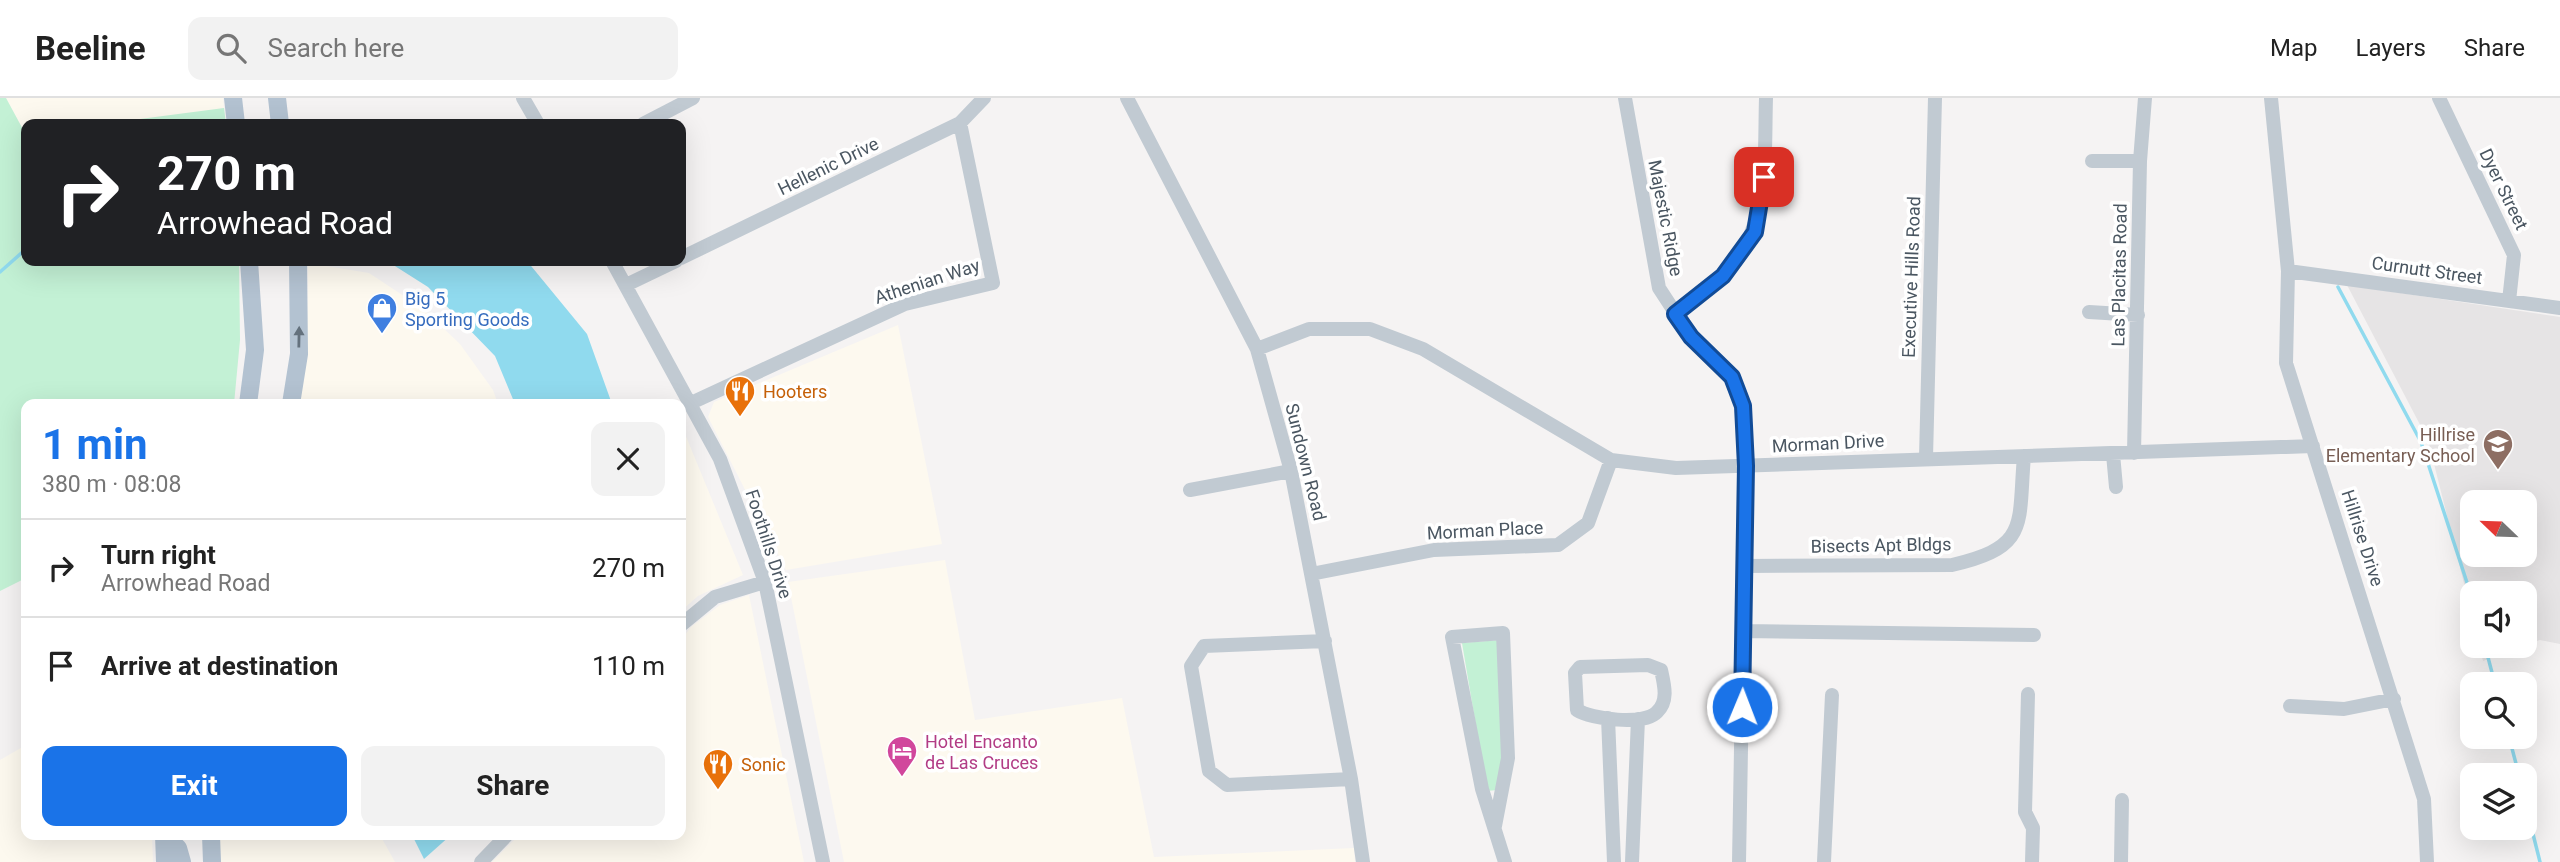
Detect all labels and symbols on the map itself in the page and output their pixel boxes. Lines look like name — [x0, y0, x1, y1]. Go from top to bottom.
street label: Hellenic Drive — [774, 133, 882, 199]
street label: Dyer Street — [2475, 145, 2533, 233]
pin — [1734, 147, 1794, 207]
street label: Majestic Ridge — [1644, 158, 1688, 278]
street label: Executive Hills Road — [1898, 196, 1924, 358]
street label: Las Placitas Road — [2107, 203, 2131, 347]
street label: Curnutt Street — [2370, 252, 2484, 288]
street label: Athenian Way — [872, 254, 983, 308]
place label: Big 5 Sporting Goods — [405, 288, 530, 330]
shop icon: Big 5 Sporting Goods — [365, 291, 399, 335]
one-way arrow — [293, 325, 305, 347]
restaurant icon: Hooters — [723, 374, 757, 418]
place label: Hooters — [763, 381, 827, 402]
street label: Sundown Road — [1281, 401, 1331, 523]
place label: Hillrise Elementary School — [2326, 424, 2475, 466]
school or university icon: Hillrise Elementary School — [2481, 427, 2515, 471]
street label: Morman Drive — [1771, 430, 1885, 456]
street label: Foothills Drive — [741, 487, 797, 601]
street label: Hillrise Drive — [2338, 487, 2388, 589]
north arrow — [2460, 490, 2538, 567]
street label: Morman Place — [1426, 516, 1544, 544]
street label: Bisects Apt Bldgs — [1810, 533, 1952, 557]
position arrow — [1705, 670, 1779, 744]
place label: Hotel Encanto de Las Cruces — [925, 731, 1038, 773]
hotel icon: Hotel Encanto de Las Cruces — [885, 734, 919, 778]
restaurant icon: Sonic — [701, 747, 735, 791]
place label: Sonic — [741, 754, 786, 775]

